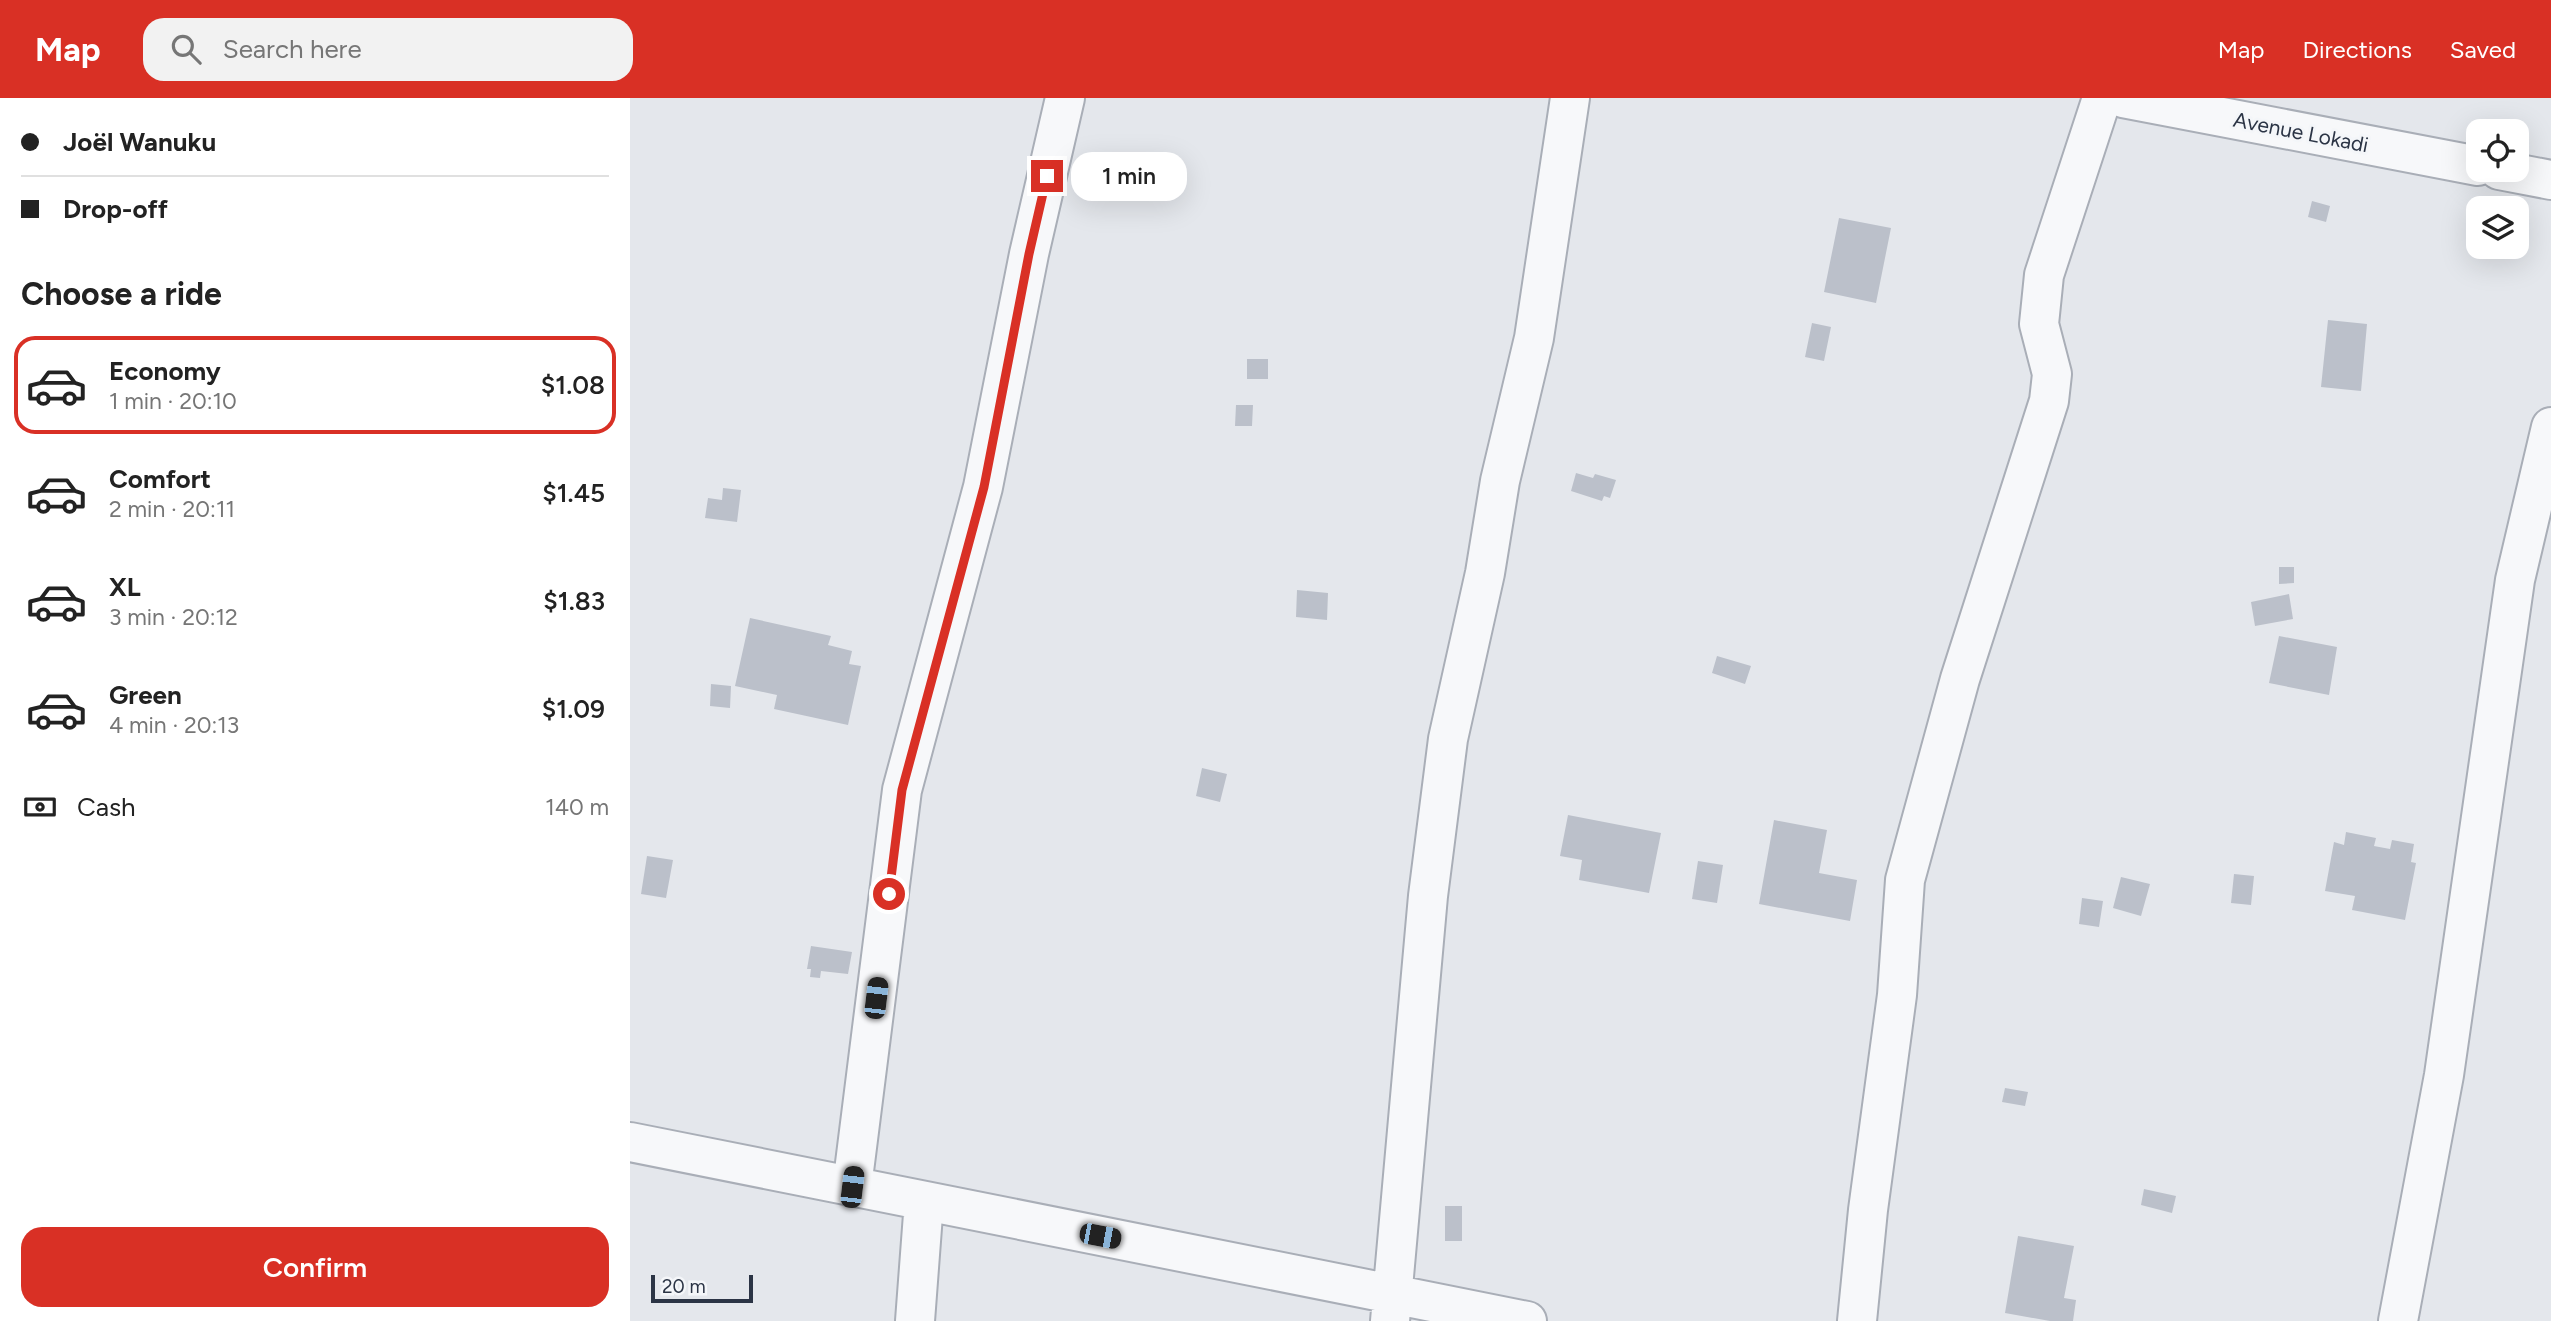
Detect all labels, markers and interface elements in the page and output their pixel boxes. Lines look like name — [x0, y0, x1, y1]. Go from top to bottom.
search box — [143, 18, 633, 81]
text: Map — [35, 30, 101, 69]
icon: search — [167, 30, 205, 68]
text: Search here — [223, 33, 362, 65]
text: Map — [2218, 35, 2264, 64]
text: Directions — [2302, 35, 2412, 64]
text: Saved — [2450, 35, 2516, 64]
street label: Avenue Lokadi — [2231, 107, 2371, 157]
map controls — [2466, 119, 2529, 259]
button: locate — [2466, 119, 2529, 182]
text: Joël Wanuku — [63, 126, 216, 158]
callout: 1 min — [1072, 152, 1187, 200]
route end — [1031, 160, 1063, 192]
text: 1 min — [1102, 162, 1156, 190]
text: Drop-off — [63, 193, 168, 225]
button: layers — [2466, 196, 2529, 259]
text: Choose a ride — [21, 275, 222, 313]
icon: car — [25, 354, 88, 417]
text: Economy — [109, 355, 221, 387]
text: $1.08 — [541, 369, 605, 401]
text: 1 min · 20:10 — [109, 387, 237, 415]
icon: car — [25, 462, 88, 525]
text: Comfort — [109, 463, 211, 495]
text: $1.45 — [542, 477, 605, 509]
text: 2 min · 20:11 — [109, 495, 235, 523]
icon: car — [25, 570, 88, 633]
text: XL — [109, 571, 141, 603]
text: $1.83 — [543, 585, 605, 617]
text: 3 min · 20:12 — [109, 603, 238, 631]
icon: car — [25, 678, 88, 741]
text: Green — [109, 679, 182, 711]
text: $1.09 — [542, 693, 605, 725]
text: 4 min · 20:13 — [109, 711, 239, 739]
icon: cash — [21, 788, 59, 826]
text: Cash — [77, 791, 136, 823]
text: 140 m — [545, 793, 609, 821]
route start — [873, 878, 905, 910]
car — [864, 976, 889, 1020]
car — [840, 1165, 865, 1209]
car — [1078, 1222, 1123, 1250]
button: Confirm — [21, 1227, 609, 1307]
scale bar — [651, 1272, 752, 1304]
text: 20 m — [662, 1275, 706, 1298]

